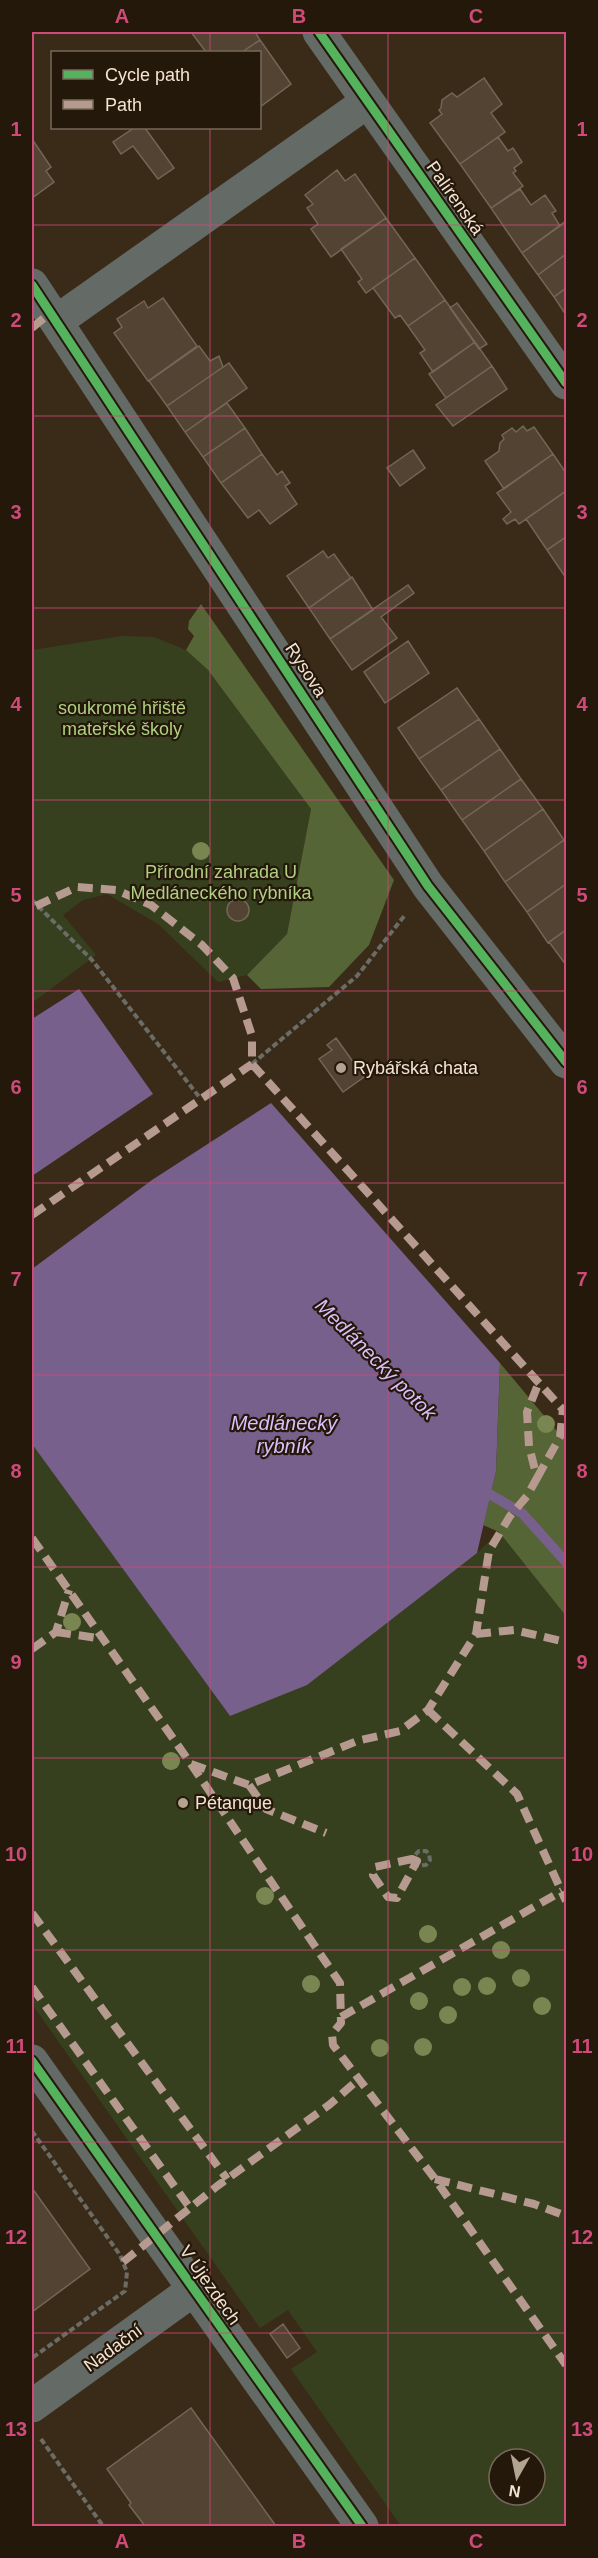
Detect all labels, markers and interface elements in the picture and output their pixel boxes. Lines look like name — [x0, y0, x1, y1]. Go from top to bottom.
text: A — [115, 5, 129, 27]
text: B — [292, 5, 306, 27]
text: C — [469, 5, 483, 27]
legend — [51, 51, 261, 129]
text: Cycle path — [105, 65, 190, 85]
text: Path — [105, 95, 142, 115]
text: 1 — [10, 118, 22, 140]
text: 1 — [576, 118, 588, 140]
street label: Palírenská — [422, 157, 488, 239]
text: 2 — [10, 309, 22, 331]
text: 2 — [576, 309, 588, 331]
text: 3 — [10, 501, 22, 523]
text: 3 — [576, 501, 588, 523]
street label: Rysova — [281, 639, 331, 701]
text: 4 — [10, 693, 22, 715]
text: 4 — [576, 693, 588, 715]
park label: soukromé hřiště mateřské školy — [58, 698, 186, 739]
park label: Přírodní zahrada U Medláneckého rybníka — [130, 862, 313, 903]
text: 5 — [10, 884, 22, 906]
text: 5 — [576, 884, 588, 906]
place label: Rybářská chata — [353, 1058, 479, 1078]
marker: Rybářská chata — [334, 1061, 348, 1075]
text: 6 — [10, 1076, 22, 1098]
text: 6 — [576, 1076, 588, 1098]
text: 7 — [10, 1268, 22, 1290]
text: 7 — [576, 1268, 588, 1290]
water label: Medlánecký potok — [311, 1294, 441, 1424]
water label: Medlánecký rybník — [231, 1412, 338, 1457]
text: 8 — [10, 1460, 22, 1482]
text: 8 — [576, 1460, 588, 1482]
text: 9 — [10, 1651, 22, 1673]
text: 9 — [576, 1651, 588, 1673]
place label: Pétanque — [195, 1793, 272, 1813]
marker: Pétanque — [176, 1796, 190, 1810]
text: 10 — [5, 1843, 27, 1865]
text: 10 — [571, 1843, 593, 1865]
text: 11 — [5, 2035, 27, 2057]
text: 11 — [571, 2035, 593, 2057]
text: 12 — [5, 2226, 27, 2248]
text: 12 — [571, 2226, 593, 2248]
street label: V Újezdech — [175, 2241, 245, 2328]
street label: Nadační — [80, 2320, 146, 2376]
text: 13 — [5, 2418, 27, 2440]
text: 13 — [571, 2418, 593, 2440]
north arrow — [487, 2447, 547, 2507]
text: N — [508, 2482, 522, 2501]
text: A — [115, 2530, 129, 2552]
text: B — [292, 2530, 306, 2552]
text: C — [469, 2530, 483, 2552]

